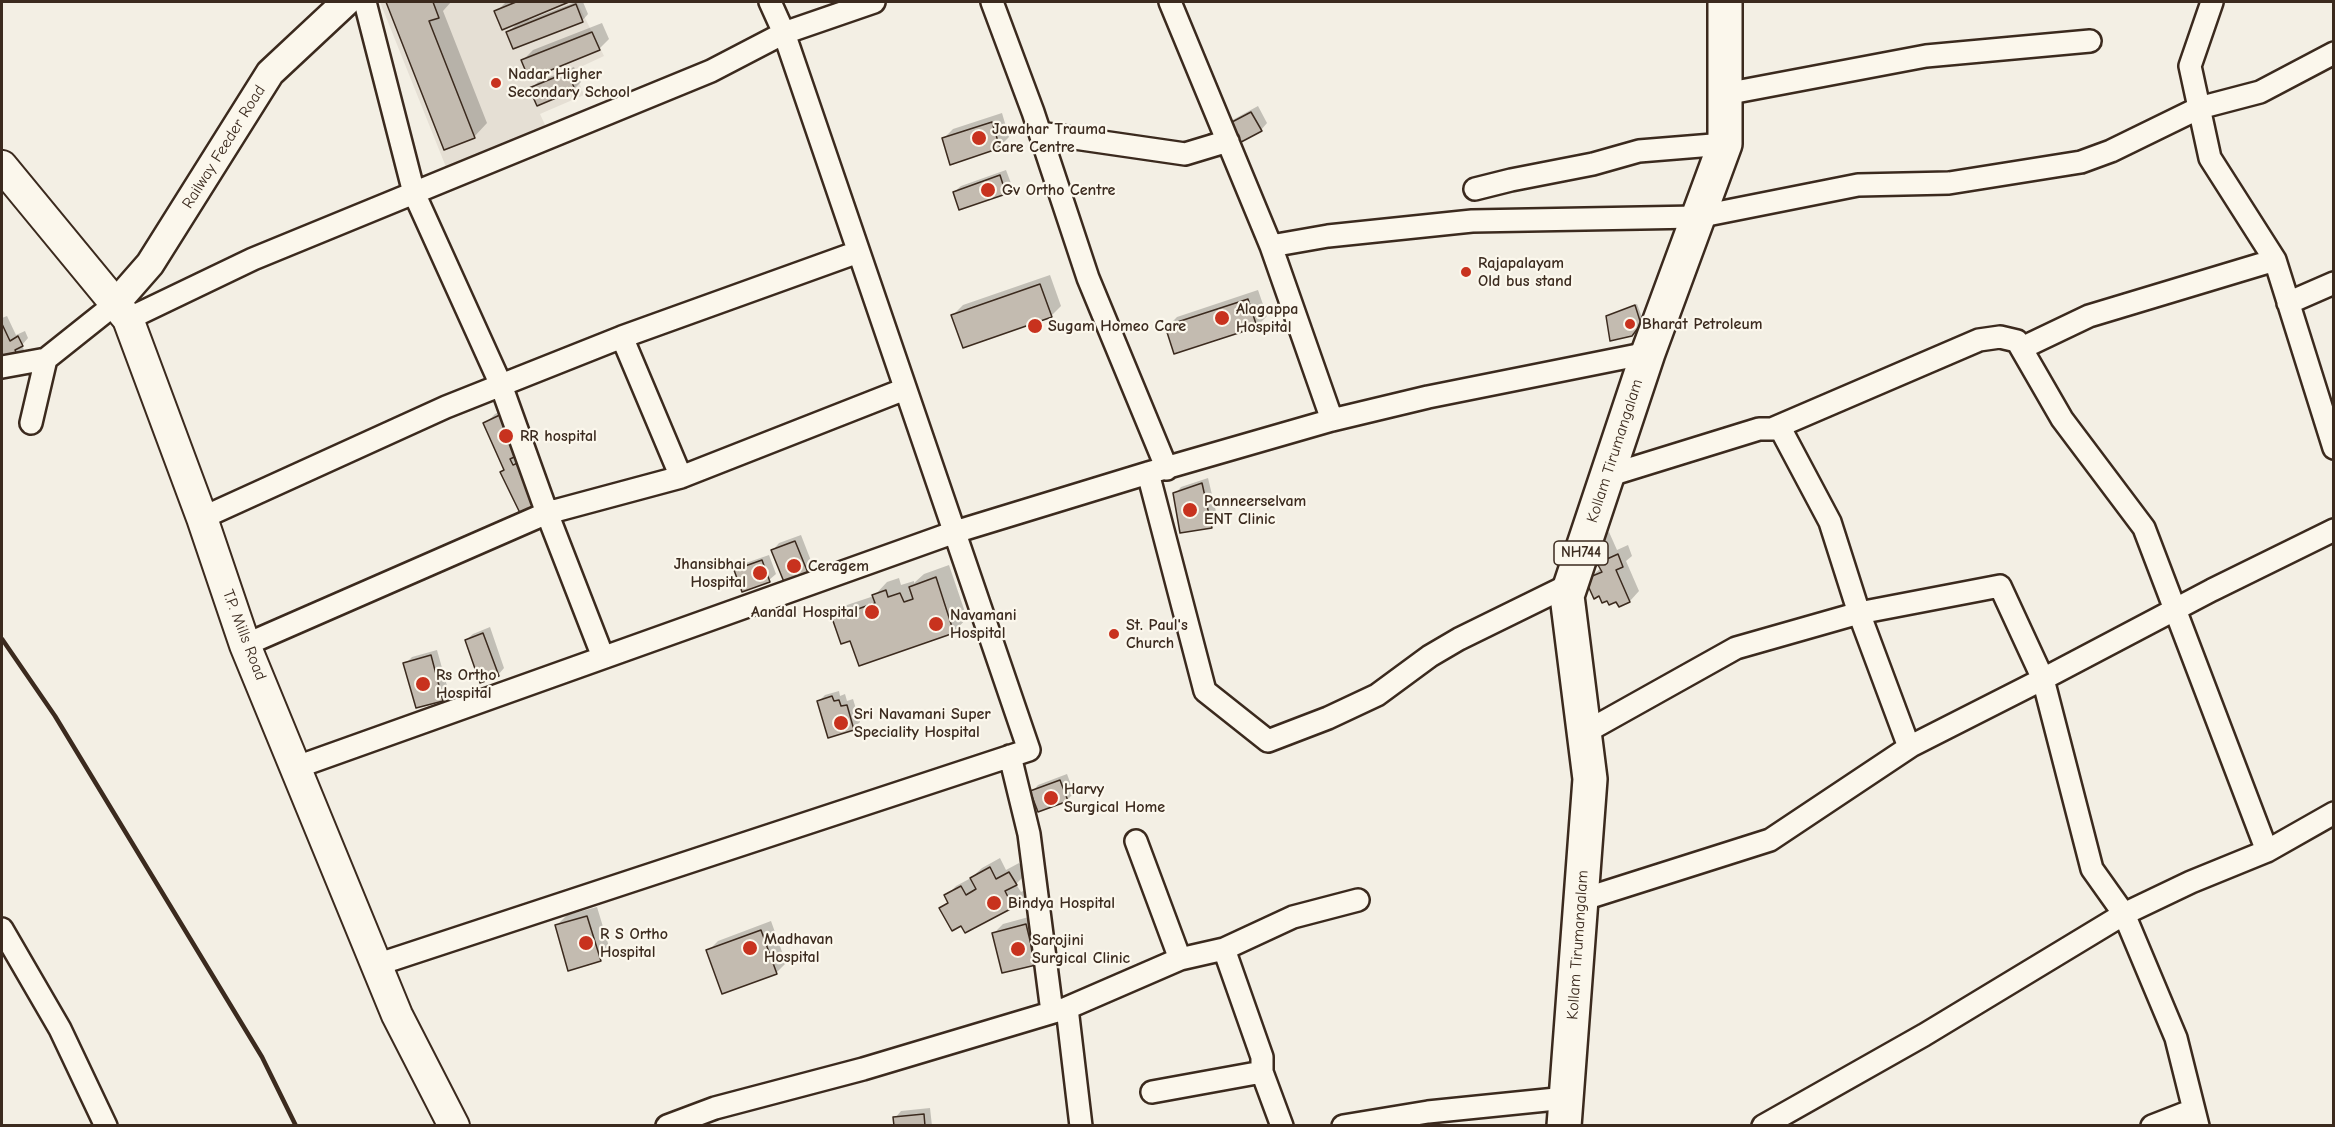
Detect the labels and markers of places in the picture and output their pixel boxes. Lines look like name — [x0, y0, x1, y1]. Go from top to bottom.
place label: Nadar Higher Secondary School — [508, 64, 630, 102]
marker: Nadar Higher Secondary School — [489, 76, 503, 90]
place label: Jawahar Trauma Care Centre — [992, 119, 1106, 157]
marker: Jawahar Trauma Care Centre — [970, 129, 988, 147]
place label: Gv Ortho Centre — [1002, 180, 1115, 200]
marker: Gv Ortho Centre — [979, 181, 997, 199]
place label: Rajapalayam Old bus stand — [1478, 253, 1572, 291]
marker: Rajapalayam Old bus stand — [1459, 265, 1473, 279]
place label: Alagappa Hospital — [1236, 299, 1298, 337]
marker: Alagappa Hospital — [1213, 309, 1231, 327]
place label: Bharat Petroleum — [1642, 314, 1762, 334]
place label: Sugam Homeo Care — [1048, 316, 1186, 336]
marker: Sugam Homeo Care — [1026, 317, 1044, 335]
marker: Bharat Petroleum — [1623, 317, 1637, 331]
place label: RR hospital — [520, 426, 597, 446]
marker: RR hospital — [497, 427, 515, 445]
place label: Panneerselvam ENT Clinic — [1204, 491, 1306, 529]
marker: Panneerselvam ENT Clinic — [1181, 501, 1199, 519]
place label: Jhansibhai Hospital — [674, 554, 746, 592]
place label: Ceragem — [808, 556, 869, 576]
marker: Ceragem — [785, 557, 803, 575]
marker: Jhansibhai Hospital — [751, 564, 769, 582]
place label: Aandal Hospital — [751, 602, 858, 622]
marker: Aandal Hospital — [863, 603, 881, 621]
place label: Navamani Hospital — [950, 605, 1017, 643]
marker: Navamani Hospital — [927, 615, 945, 633]
place label: St. Paul's Church — [1126, 615, 1188, 653]
marker: St. Paul's Church — [1107, 627, 1121, 641]
place label: Rs Ortho Hospital — [436, 665, 496, 703]
marker: Rs Ortho Hospital — [414, 675, 432, 693]
place label: Sri Navamani Super Speciality Hospital — [854, 704, 991, 742]
marker: Sri Navamani Super Speciality Hospital — [832, 714, 850, 732]
place label: Harvy Surgical Home — [1064, 779, 1165, 817]
marker: Harvy Surgical Home — [1042, 789, 1060, 807]
place label: Bindya Hospital — [1008, 893, 1115, 913]
marker: Bindya Hospital — [985, 894, 1003, 912]
place label: R S Ortho Hospital — [600, 924, 668, 962]
place label: Madhavan Hospital — [764, 929, 833, 967]
place label: Sarojini Surgical Clinic — [1032, 930, 1130, 968]
marker: R S Ortho Hospital — [577, 934, 595, 952]
marker: Madhavan Hospital — [741, 939, 759, 957]
marker: Sarojini Surgical Clinic — [1009, 940, 1027, 958]

